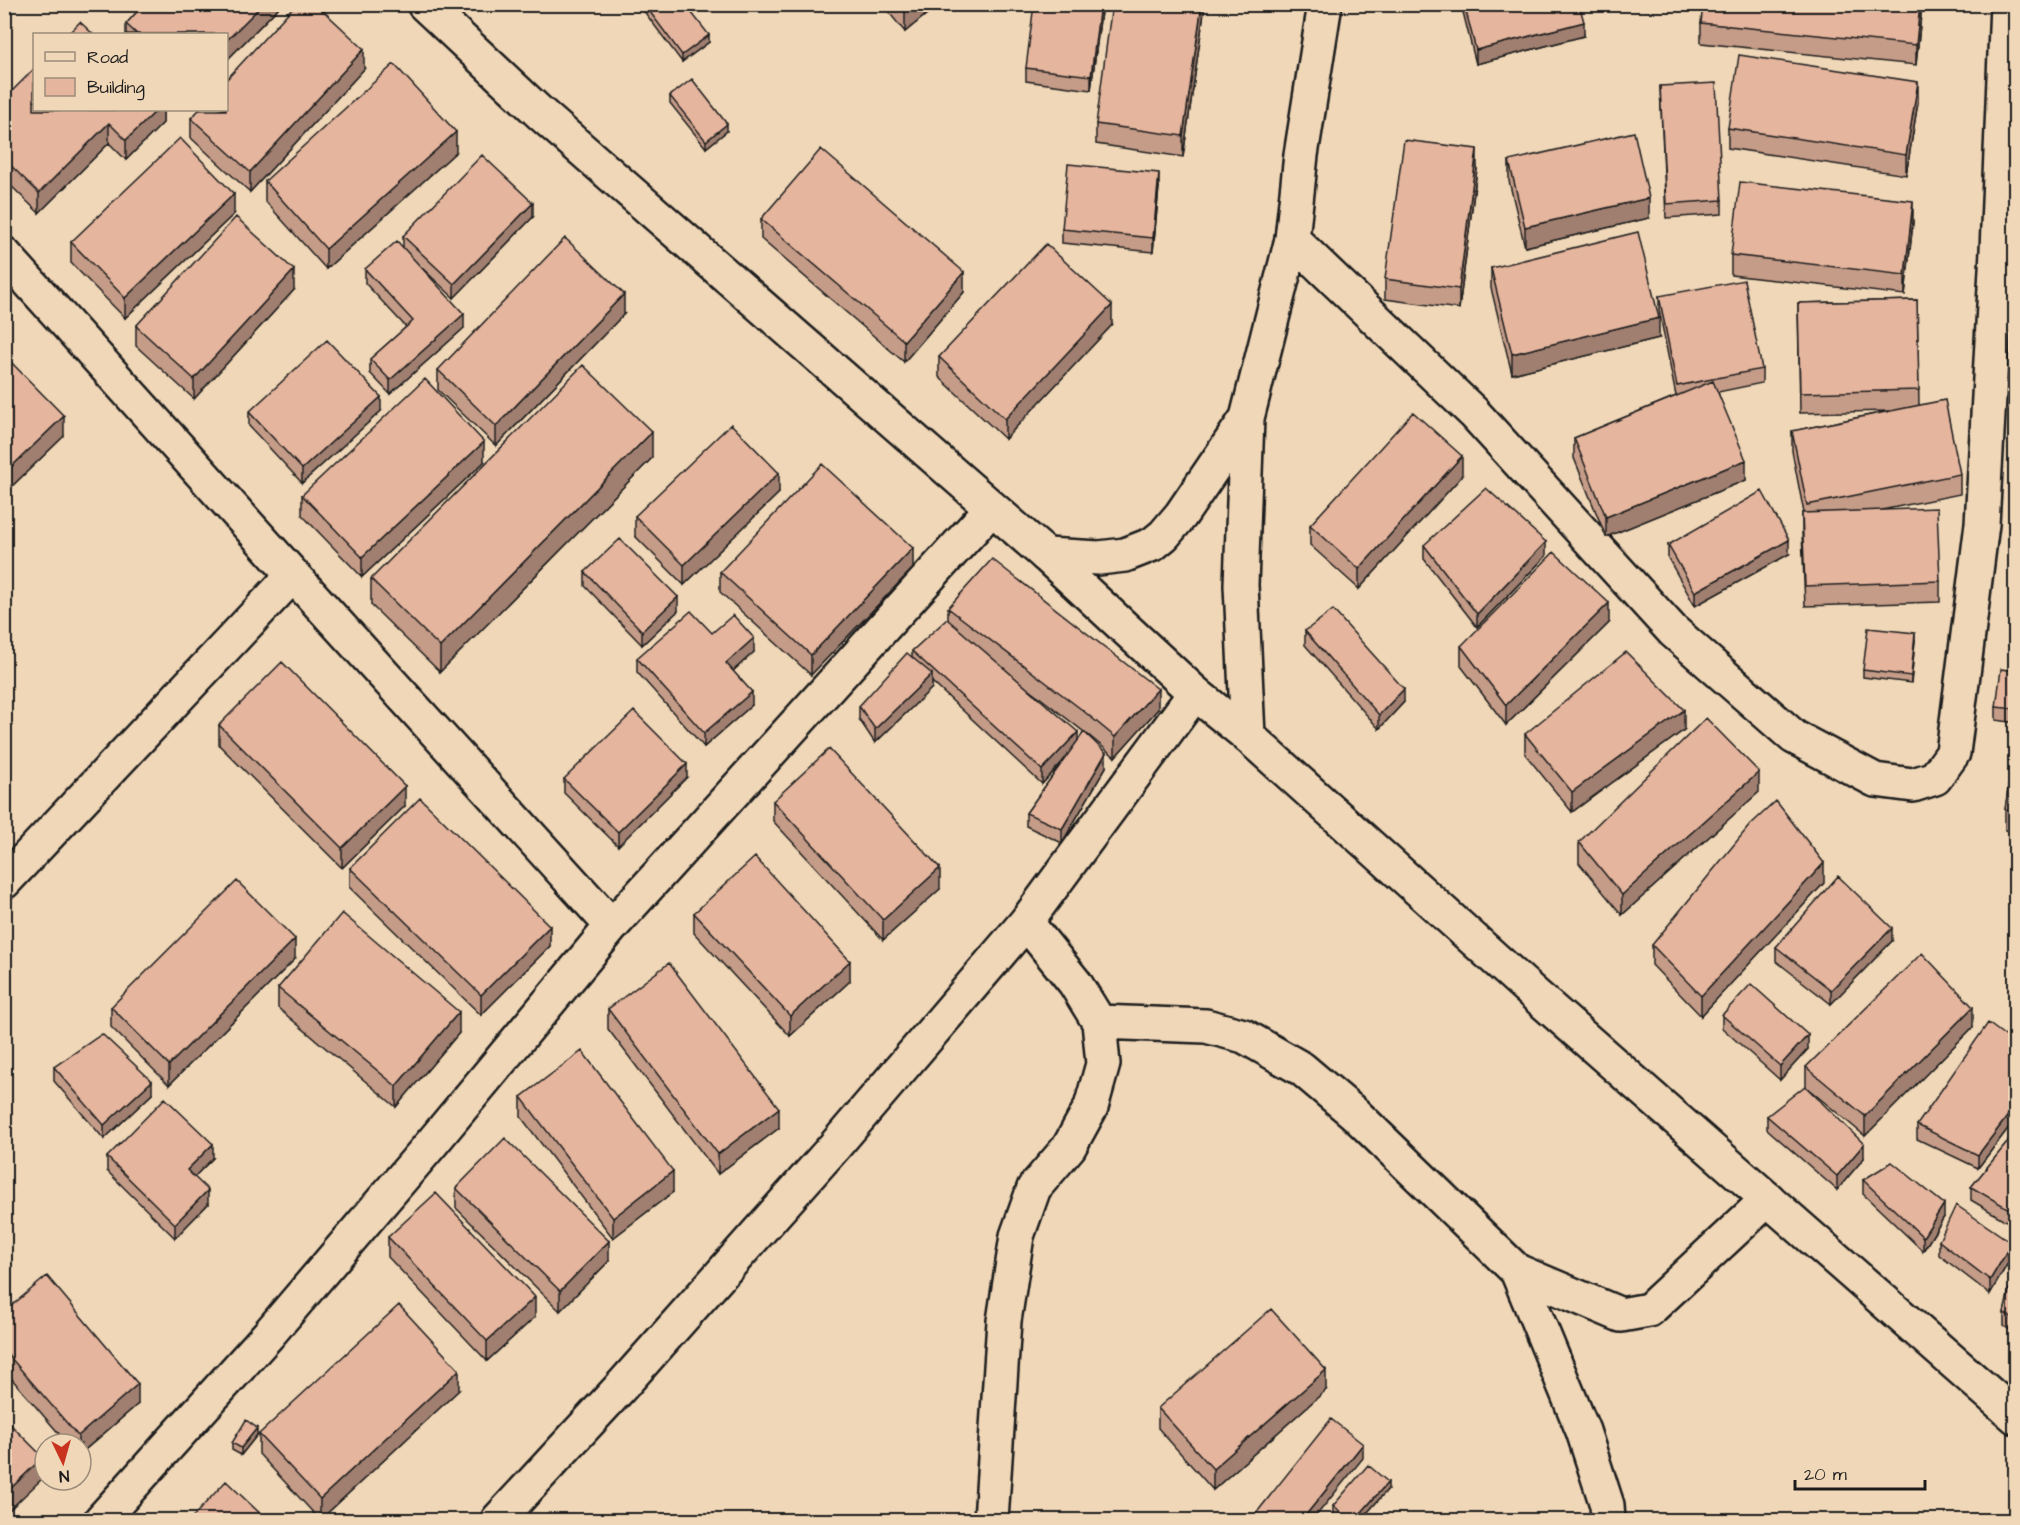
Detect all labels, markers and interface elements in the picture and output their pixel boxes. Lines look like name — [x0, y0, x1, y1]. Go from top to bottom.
legend — [33, 33, 228, 111]
text: Road — [87, 45, 128, 70]
text: Building — [87, 75, 145, 101]
north arrow — [33, 1432, 93, 1492]
scale bar — [1795, 1453, 1926, 1491]
text: 20 m — [1804, 1462, 1847, 1487]
text: N — [58, 1465, 70, 1487]

